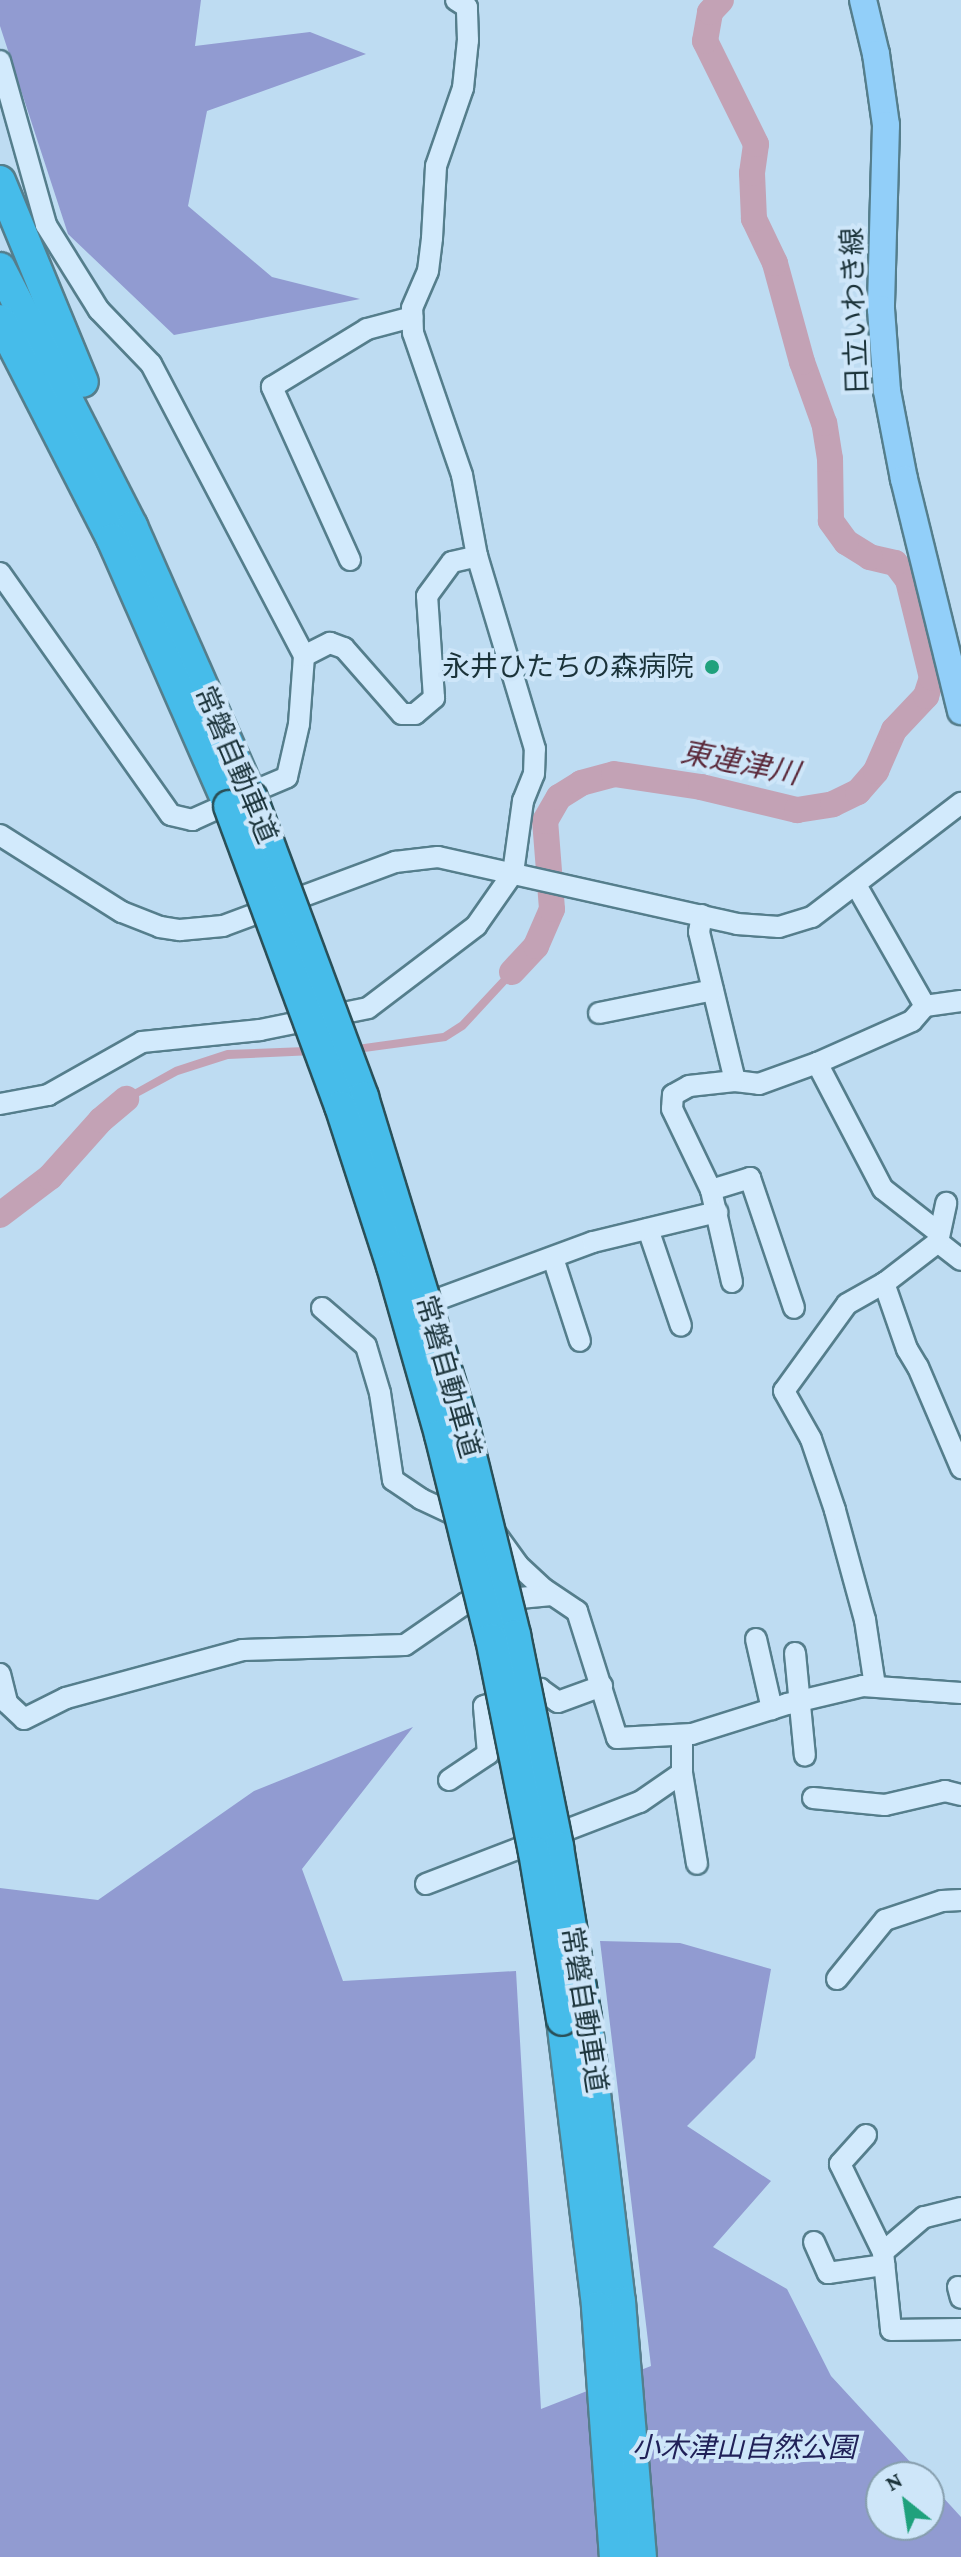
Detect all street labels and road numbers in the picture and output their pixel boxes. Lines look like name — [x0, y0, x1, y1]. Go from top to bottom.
street label: 日立いわき線 — [835, 226, 875, 396]
street label: 常磐自動車道 — [188, 681, 284, 849]
street label: 常磐自動車道 — [409, 1292, 487, 1462]
street label: 常磐自動車道 — [554, 1924, 614, 2096]

